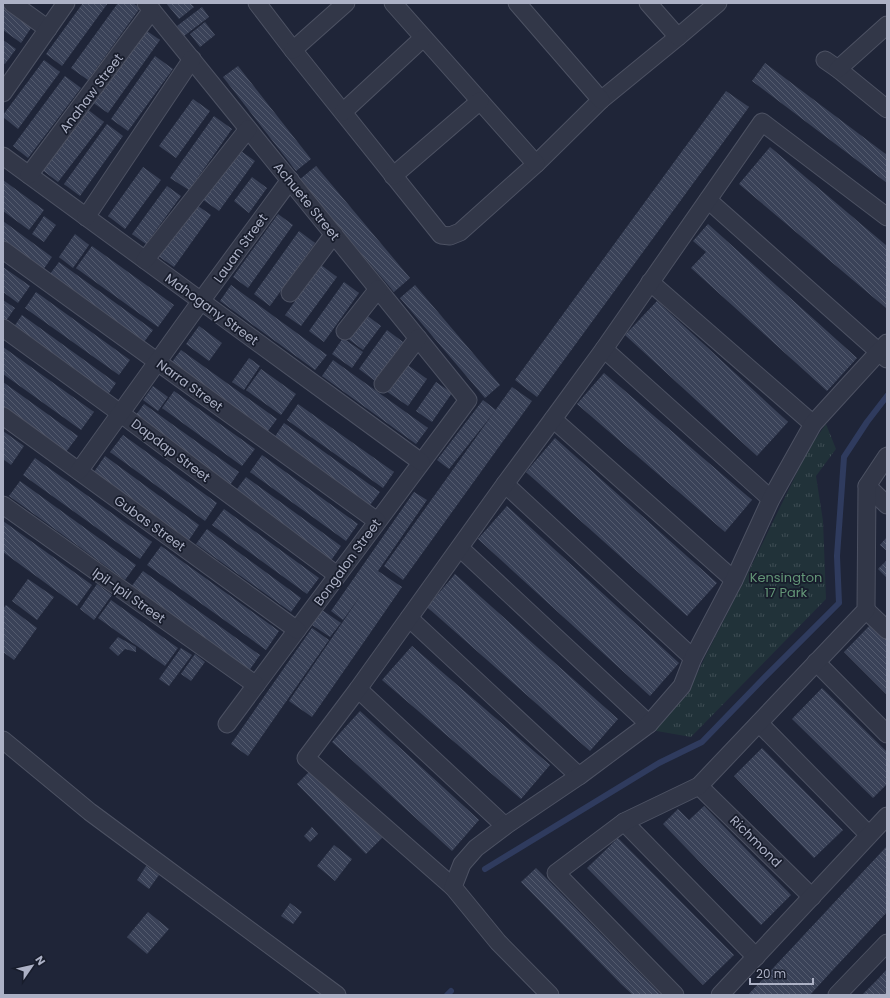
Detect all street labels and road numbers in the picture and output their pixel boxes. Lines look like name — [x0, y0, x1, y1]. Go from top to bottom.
street label: Anahaw Street — [55, 49, 128, 137]
street label: Achuete Street — [269, 158, 344, 245]
street label: Lauan Street — [209, 210, 272, 287]
street label: Mahogany Street — [161, 269, 263, 350]
street label: Narra Street — [153, 355, 227, 416]
street label: Dapdap Street — [127, 414, 214, 487]
street label: Gubas Street — [110, 491, 190, 556]
street label: Bongalon Street — [309, 515, 386, 610]
street label: Ipil-Ipil Street — [88, 563, 169, 628]
street label: Richmond — [726, 811, 786, 871]

